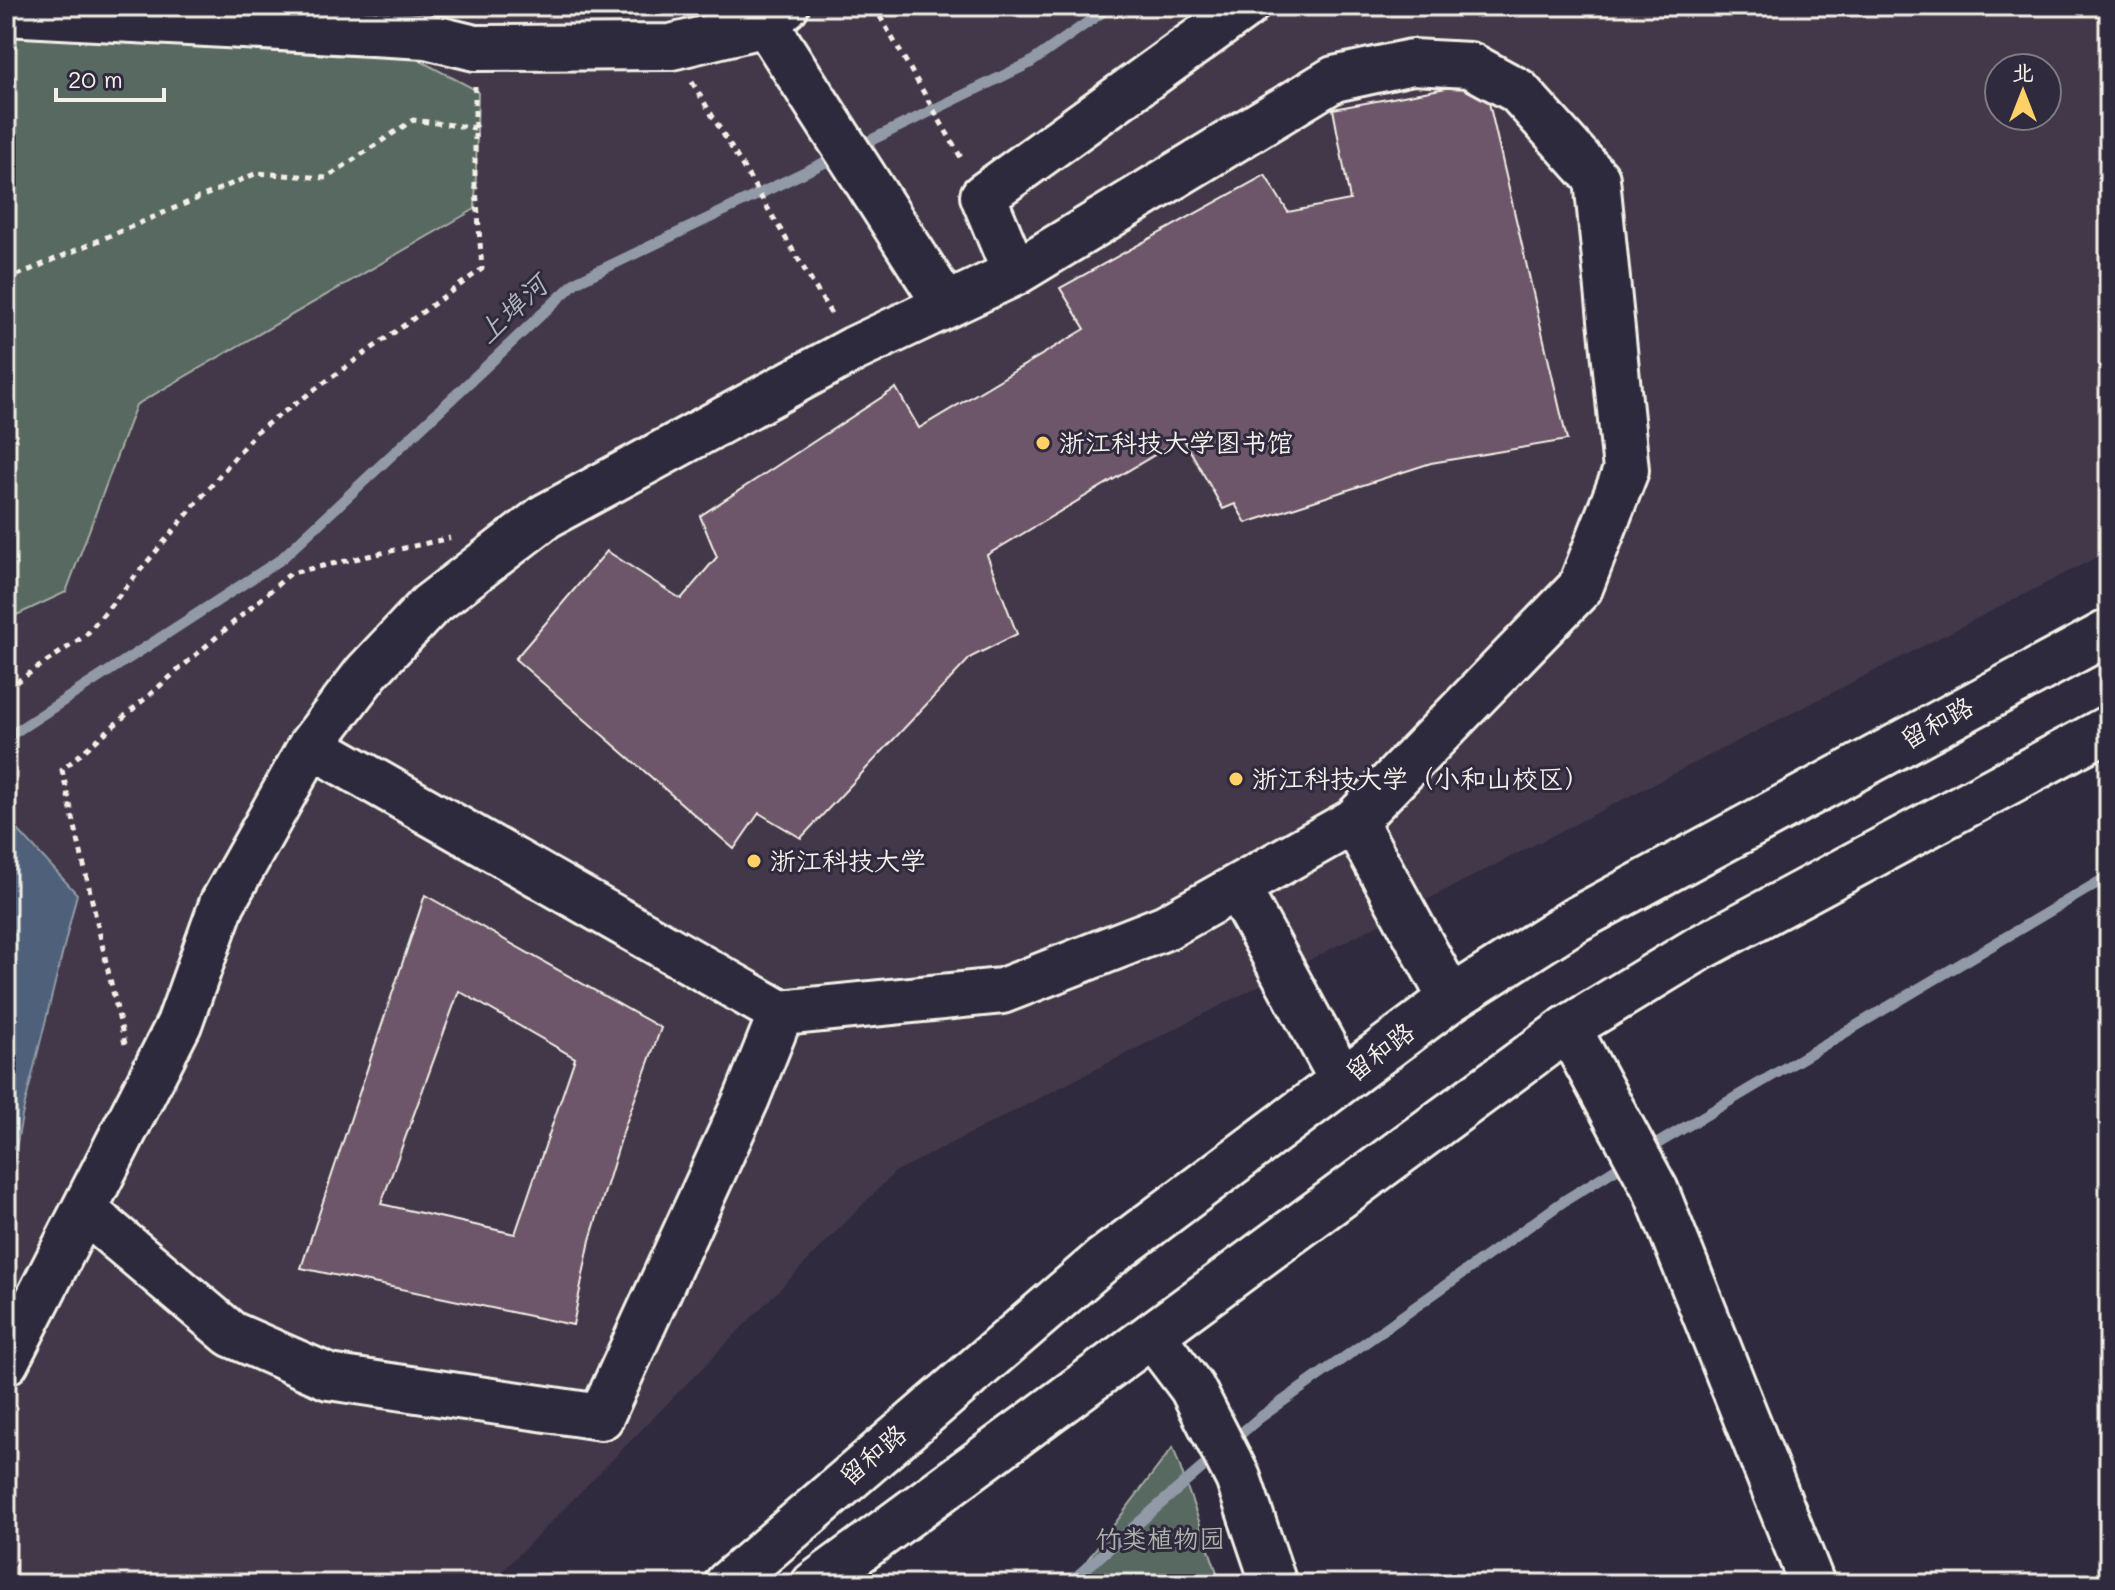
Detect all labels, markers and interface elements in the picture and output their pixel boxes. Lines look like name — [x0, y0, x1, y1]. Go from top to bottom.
scale bar — [56, 52, 164, 102]
north arrow — [1983, 52, 2063, 132]
text: 北 — [2012, 57, 2034, 86]
text: 20 m — [68, 63, 123, 94]
water label: 上埠河 — [468, 264, 557, 350]
place label: 浙江科技大学图书馆 — [1059, 425, 1293, 459]
marker: 浙江科技大学图书馆 — [1034, 434, 1052, 452]
street label: 留和路 — [1894, 688, 1979, 756]
place label: 浙江科技大学（小和山校区） — [1252, 761, 1590, 795]
marker: 浙江科技大学（小和山校区） — [1227, 770, 1245, 788]
place label: 浙江科技大学 — [770, 843, 926, 877]
marker: 浙江科技大学 — [745, 852, 763, 870]
street label: 留和路 — [1338, 1014, 1421, 1088]
street label: 留和路 — [832, 1416, 913, 1492]
park label: 竹类植物园 — [1095, 1521, 1225, 1555]

